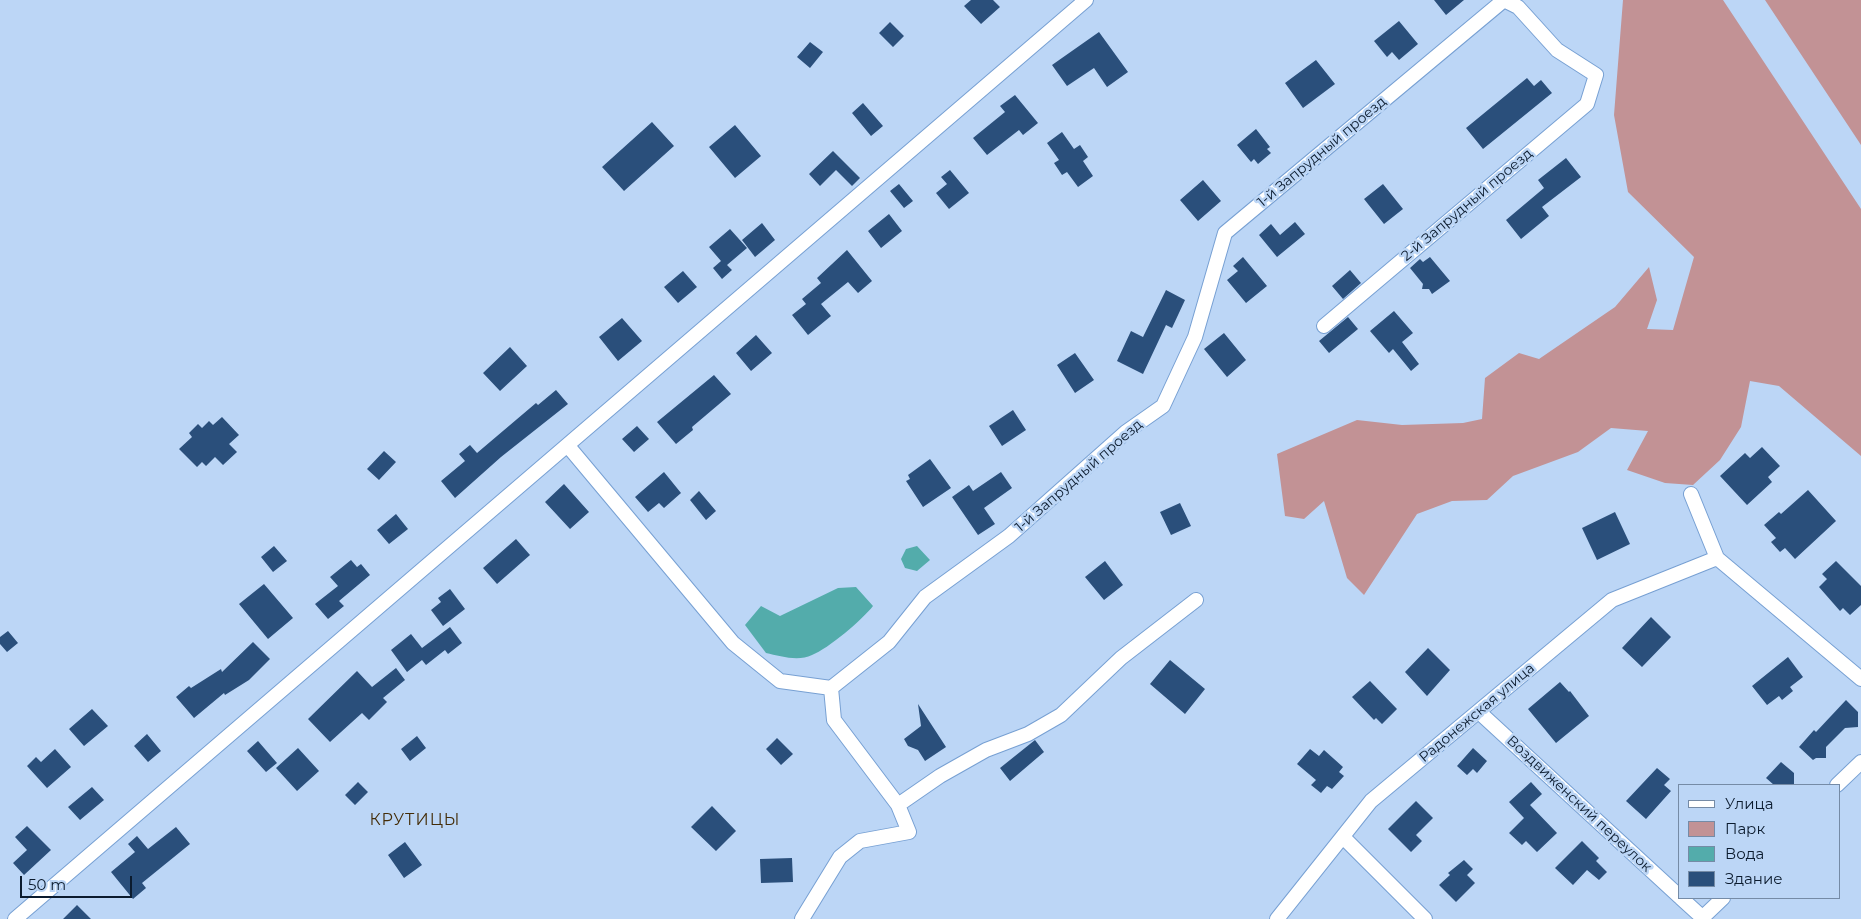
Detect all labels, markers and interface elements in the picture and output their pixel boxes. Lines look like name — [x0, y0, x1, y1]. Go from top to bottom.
street label: 1-й Запрудный проезд — [1254, 93, 1390, 211]
street label: 2-й Запрудный проезд — [1398, 145, 1536, 265]
street label: 1-й Запрудный проезд — [1012, 416, 1146, 536]
street label: Радонежская улица — [1416, 660, 1538, 766]
street label: Воздвиженский переулок — [1503, 732, 1655, 876]
legend — [1678, 784, 1841, 899]
text: Улица — [1725, 794, 1773, 813]
district label: КРУТИЦЫ — [369, 810, 461, 830]
text: Парк — [1725, 819, 1765, 838]
text: Вода — [1725, 844, 1764, 863]
scale bar — [22, 866, 135, 898]
text: Здание — [1725, 869, 1783, 888]
text: 50 m — [28, 875, 66, 894]

